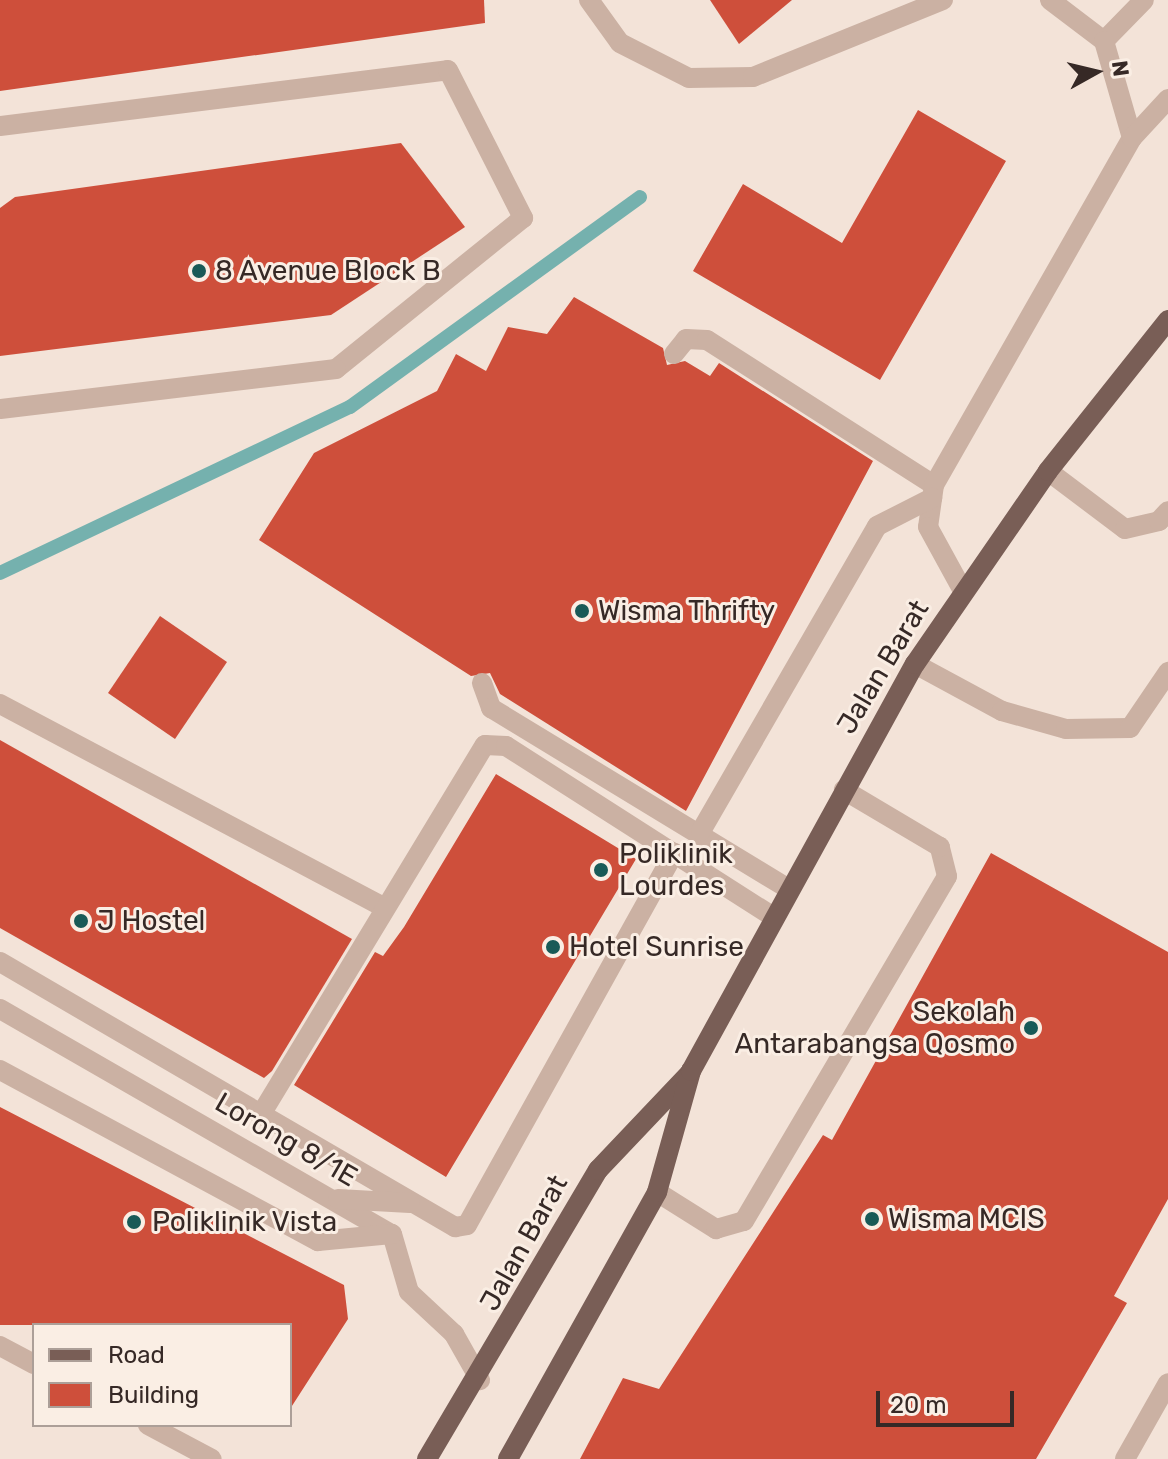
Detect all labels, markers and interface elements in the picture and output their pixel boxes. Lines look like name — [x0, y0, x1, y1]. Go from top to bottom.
north arrow — [1056, 32, 1136, 112]
text: N — [1106, 59, 1135, 78]
place label: 8 Avenue Block B — [215, 254, 442, 288]
marker: 8 Avenue Block B — [190, 262, 208, 280]
place label: Wisma Thrifty — [598, 594, 776, 628]
street label: Jalan Barat — [830, 594, 936, 740]
marker: Wisma Thrifty — [573, 602, 591, 620]
place label: Poliklinik Lourdes — [619, 837, 733, 903]
marker: Poliklinik Lourdes — [590, 859, 612, 881]
place label: J Hostel — [97, 904, 205, 938]
marker: J Hostel — [72, 912, 90, 930]
place label: Hotel Sunrise — [569, 930, 744, 964]
marker: Hotel Sunrise — [544, 938, 562, 956]
place label: Sekolah Antarabangsa Qosmo — [735, 995, 1015, 1061]
marker: Sekolah Antarabangsa Qosmo — [1022, 1019, 1040, 1037]
street label: Lorong 8/1E — [209, 1086, 363, 1194]
street label: Jalan Barat — [473, 1169, 575, 1317]
place label: Wisma MCIS — [888, 1202, 1045, 1236]
place label: Poliklinik Vista — [152, 1205, 338, 1239]
marker: Wisma MCIS — [863, 1210, 881, 1228]
marker: Poliklinik Vista — [123, 1211, 145, 1233]
legend — [32, 1323, 292, 1427]
text: Road — [108, 1341, 165, 1369]
scale bar — [880, 1375, 1018, 1425]
text: Building — [108, 1381, 199, 1409]
text: 20 m — [890, 1391, 947, 1419]

